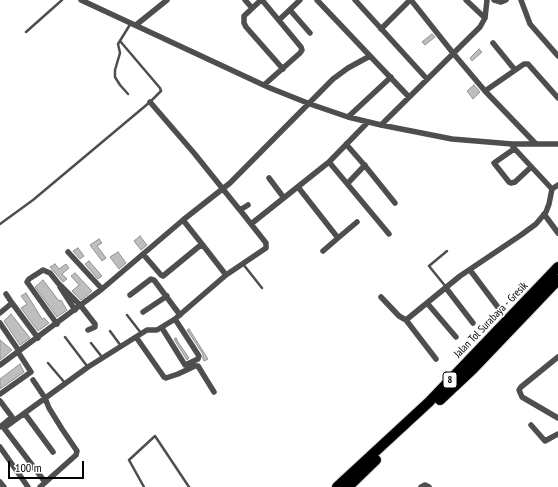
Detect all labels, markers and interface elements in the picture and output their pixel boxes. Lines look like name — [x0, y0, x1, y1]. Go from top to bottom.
street label: Jalan Tol Surabaya - Gresik — [451, 279, 531, 361]
road number: 8 — [443, 372, 457, 388]
scale bar — [10, 453, 86, 479]
text: 100 m — [15, 460, 42, 475]

